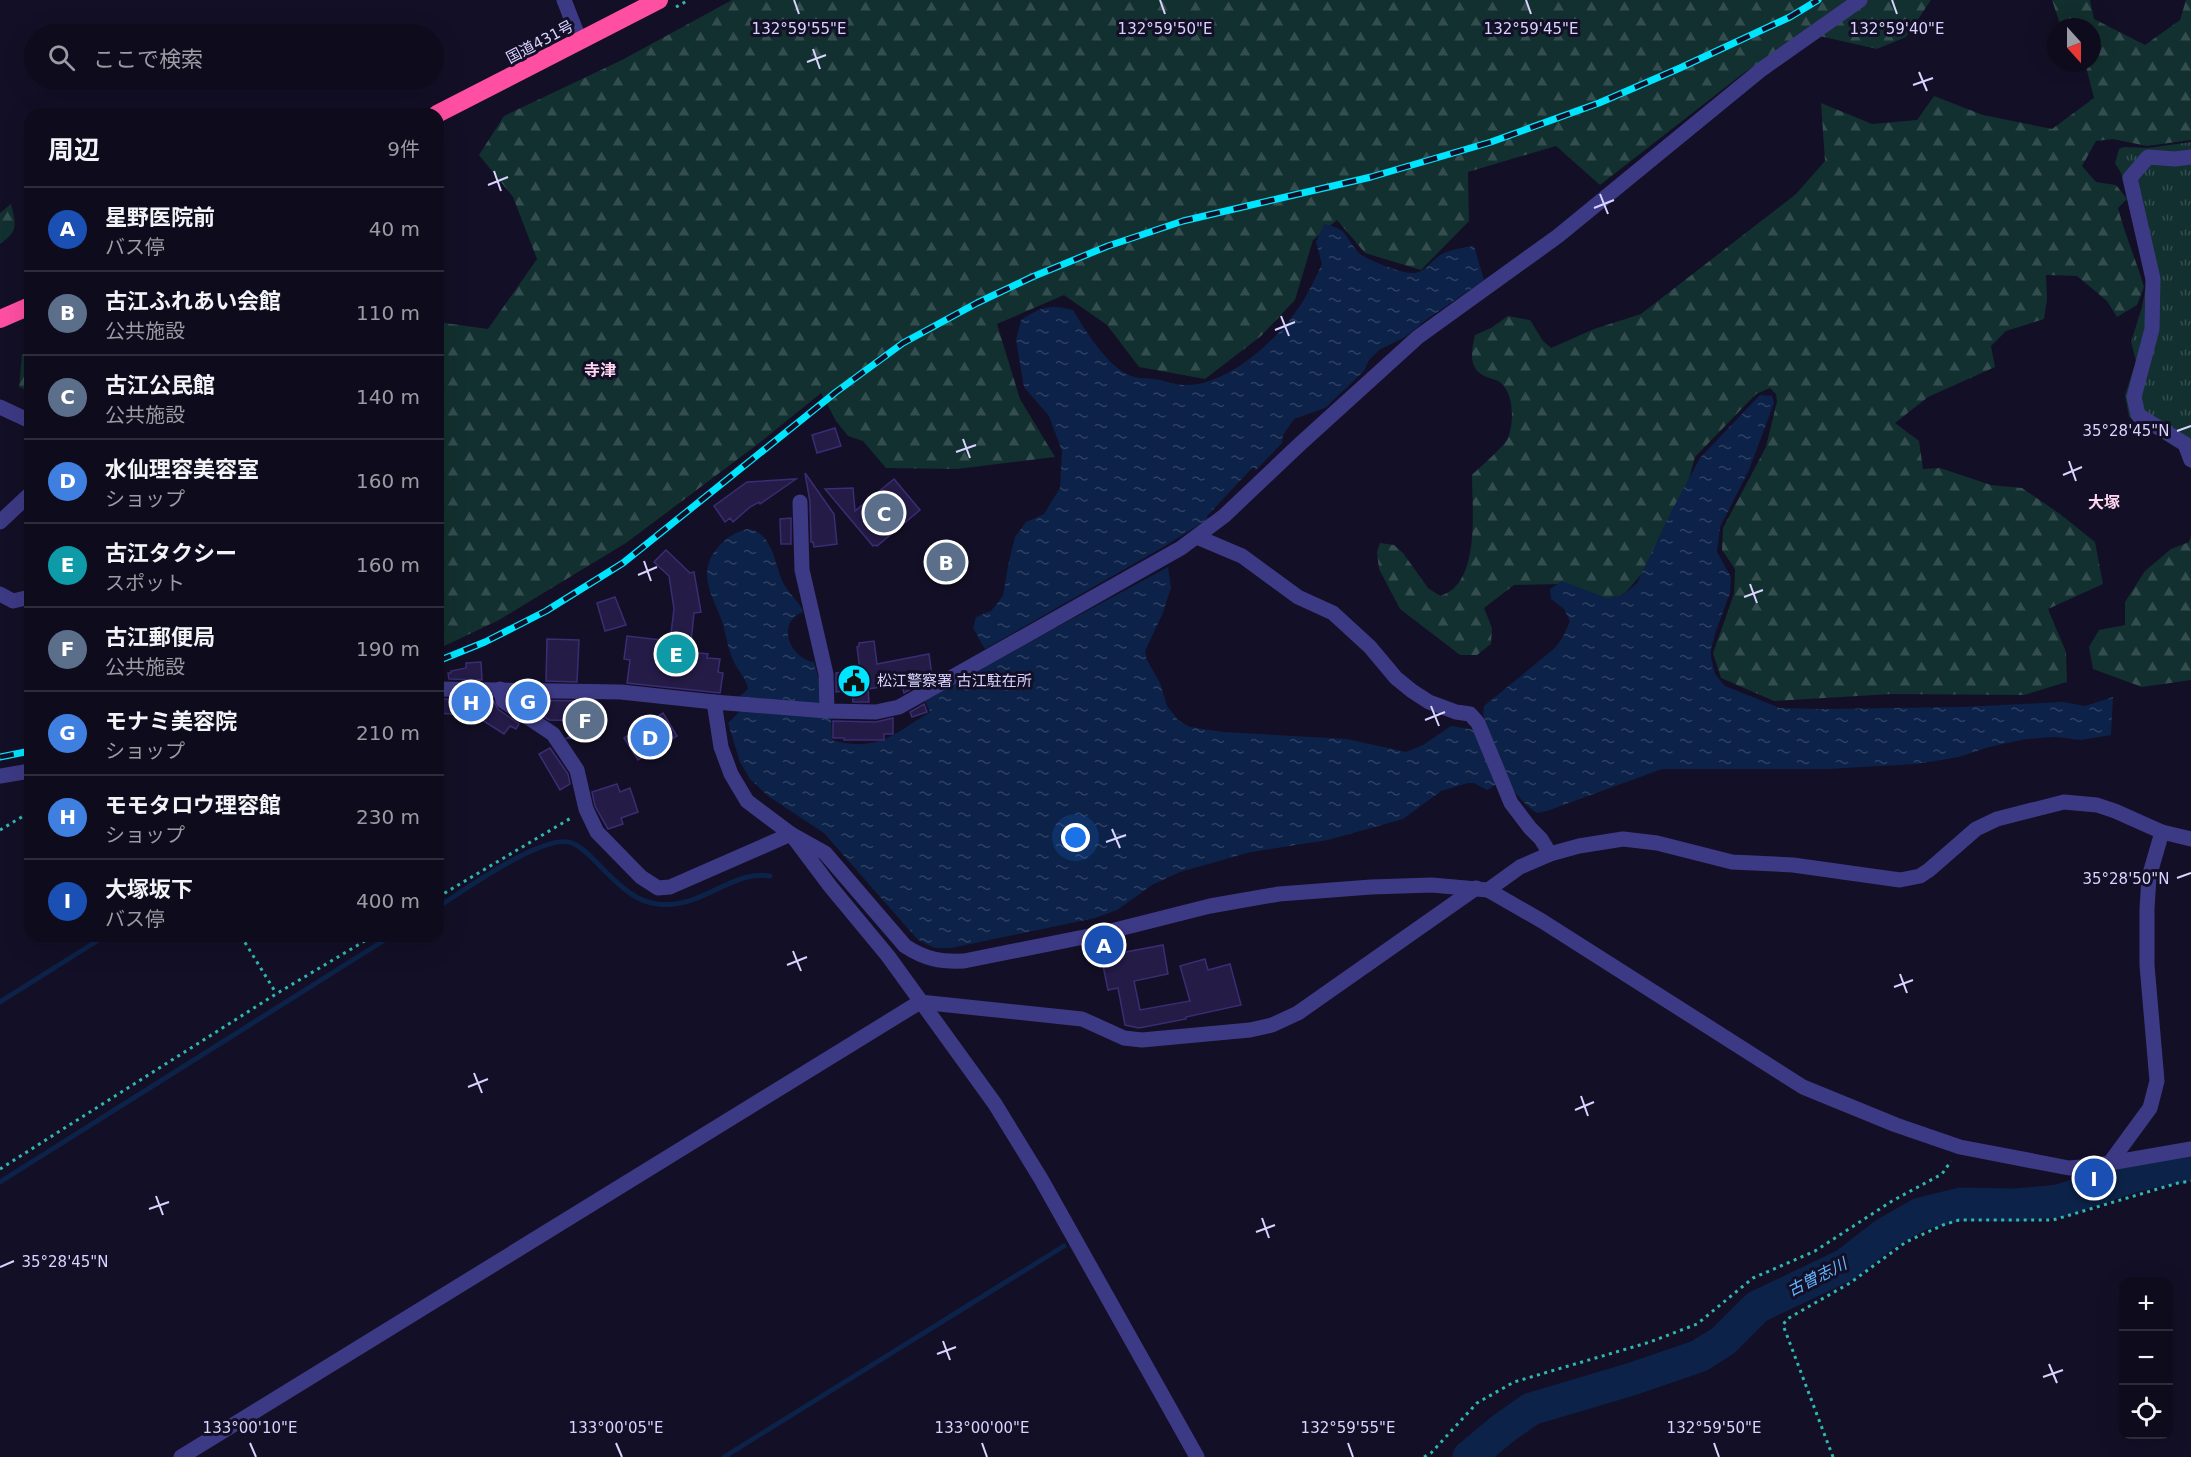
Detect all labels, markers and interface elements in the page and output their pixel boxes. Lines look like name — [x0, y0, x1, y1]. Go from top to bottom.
street label: 国道431号 — [503, 17, 577, 67]
north arrow — [2047, 18, 2101, 72]
text: 132°59'55"E — [752, 20, 846, 38]
text: 132°59'50"E — [1118, 20, 1212, 38]
text: 132°59'45"E — [1484, 20, 1578, 38]
text: 132°59'40"E — [1850, 20, 1944, 38]
search box — [24, 24, 444, 90]
icon: search — [45, 41, 78, 74]
text: ここで検索 — [93, 47, 203, 72]
text: 周辺 — [48, 135, 100, 165]
text: 9件 — [387, 137, 420, 161]
text: 星野医院前 — [105, 205, 215, 230]
text: A — [60, 217, 75, 241]
text: 40 m — [369, 217, 420, 241]
text: バス停 — [105, 235, 165, 259]
text: 古江ふれあい会館 — [105, 289, 281, 314]
text: B — [60, 301, 75, 325]
text: 110 m — [356, 301, 420, 325]
text: 公共施設 — [105, 319, 185, 343]
district label: 寺津 — [584, 361, 616, 380]
text: 古江公民館 — [105, 373, 215, 398]
text: C — [60, 385, 75, 409]
text: 140 m — [356, 385, 420, 409]
text: 公共施設 — [105, 403, 185, 427]
text: 35°28'45"N — [2082, 422, 2170, 440]
text: 水仙理容美容室 — [105, 457, 259, 482]
text: D — [59, 469, 76, 493]
text: 160 m — [356, 469, 420, 493]
text: ショップ — [105, 487, 185, 511]
pin: C — [864, 490, 904, 536]
district label: 大塚 — [2088, 493, 2120, 512]
pin: B — [926, 540, 966, 584]
text: 古江タクシー — [105, 541, 237, 566]
text: E — [61, 553, 74, 577]
text: 160 m — [356, 553, 420, 577]
text: スポット — [105, 571, 185, 595]
text: 古江郵便局 — [105, 625, 215, 650]
pin: E — [656, 632, 696, 676]
text: F — [61, 637, 74, 661]
text: 190 m — [356, 637, 420, 661]
text: 公共施設 — [105, 655, 185, 679]
public building icon: 松江警察署 古江駐在所 — [836, 663, 872, 699]
place label: 松江警察署 古江駐在所 — [877, 672, 1032, 690]
pin: G — [508, 678, 548, 724]
pin: H — [452, 680, 490, 724]
pin: F — [566, 698, 604, 742]
text: モナミ美容院 — [105, 709, 237, 734]
pin: D — [630, 714, 670, 760]
text: G — [59, 721, 76, 745]
text: 210 m — [356, 721, 420, 745]
text: ショップ — [105, 739, 185, 763]
text: モモタロウ理容館 — [105, 793, 281, 818]
text: H — [59, 805, 76, 829]
text: 230 m — [356, 805, 420, 829]
text: ショップ — [105, 823, 185, 847]
your location — [1061, 823, 1090, 852]
text: 35°28'50"N — [2082, 870, 2170, 888]
text: 大塚坂下 — [105, 877, 193, 902]
text: I — [64, 889, 71, 913]
text: 400 m — [356, 889, 420, 913]
text: バス停 — [105, 907, 165, 931]
pin: A — [1084, 922, 1124, 968]
pin: I — [2074, 1156, 2114, 1200]
text: 35°28'45"N — [21, 1253, 109, 1271]
water label: 古曽志川 — [1784, 1253, 1852, 1300]
map controls — [2119, 1277, 2173, 1439]
button: + — [2119, 1277, 2173, 1331]
button: − — [2119, 1331, 2173, 1385]
button: locate — [2119, 1385, 2173, 1439]
text: 133°00'10"E — [203, 1419, 297, 1437]
text: 133°00'05"E — [569, 1419, 663, 1437]
text: 133°00'00"E — [935, 1419, 1029, 1437]
text: 132°59'55"E — [1301, 1419, 1395, 1437]
text: 132°59'50"E — [1667, 1419, 1761, 1437]

